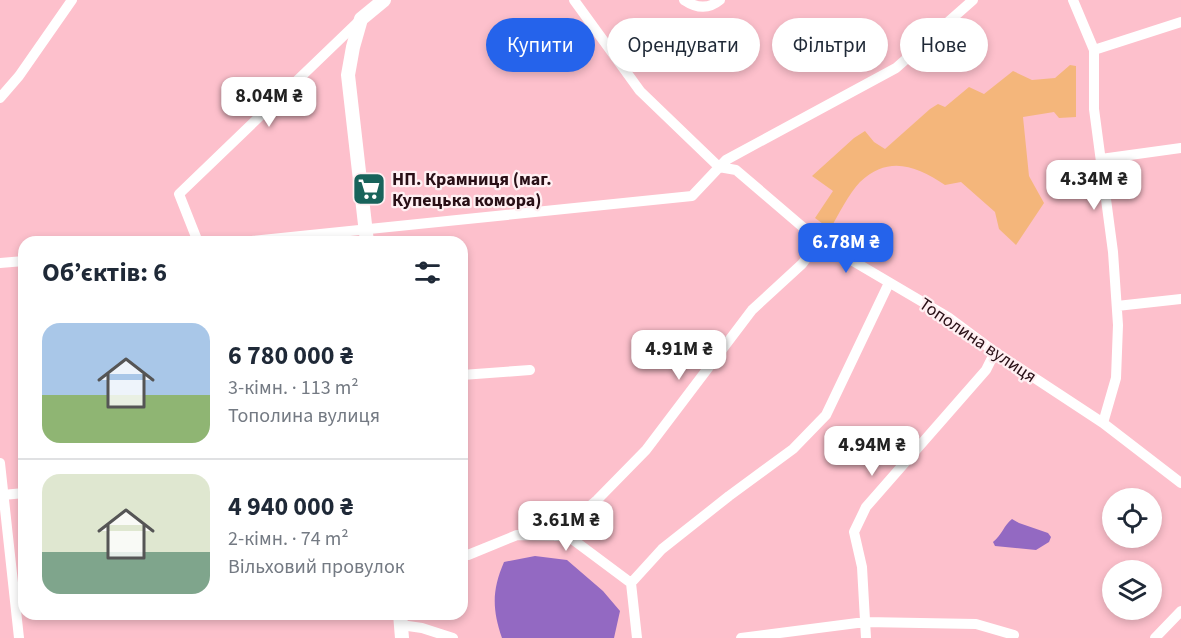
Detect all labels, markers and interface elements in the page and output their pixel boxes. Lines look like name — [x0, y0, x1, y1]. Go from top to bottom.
chip: Купити — [486, 18, 595, 72]
chip: Орендувати — [607, 18, 760, 72]
chip: Фільтри — [772, 18, 888, 72]
chip: Нове — [900, 18, 988, 72]
pin: 8.04M ₴ — [214, 77, 324, 128]
text: 8.04M ₴ — [235, 82, 303, 110]
pin: 4.34M ₴ — [1039, 160, 1149, 211]
text: 4.34M ₴ — [1060, 165, 1128, 193]
place label: НП. Крамниця (маг. Купецька комора) — [392, 167, 552, 213]
supermarket icon: НП. Крамниця (маг. Купецька комора) — [351, 171, 387, 207]
pin: 6.78M ₴ — [791, 223, 901, 274]
text: 6.78M ₴ — [812, 228, 880, 256]
text: Об’єктів: 6 — [42, 254, 167, 291]
icon: filters — [411, 256, 444, 289]
street label: Тополина вулиця — [914, 292, 1041, 389]
pin: 4.91M ₴ — [624, 330, 734, 381]
text: 4.91M ₴ — [645, 335, 713, 363]
text: 6 780 000 ₴ — [228, 337, 353, 374]
icon: home — [90, 347, 162, 419]
text: 3-кімн. · 113 m² — [228, 374, 359, 402]
text: Тополина вулиця — [228, 402, 380, 430]
pin: 4.94M ₴ — [817, 426, 927, 477]
text: 4.94M ₴ — [838, 431, 906, 459]
text: 4 940 000 ₴ — [228, 488, 353, 525]
map controls — [1102, 488, 1162, 620]
button: locate — [1102, 488, 1162, 548]
icon: home — [90, 498, 162, 570]
pin: 3.61M ₴ — [511, 501, 621, 552]
text: 3.61M ₴ — [532, 506, 600, 534]
text: 2-кімн. · 74 m² — [228, 525, 349, 553]
text: Вільховий провулок — [228, 553, 405, 581]
button: layers — [1102, 560, 1162, 620]

